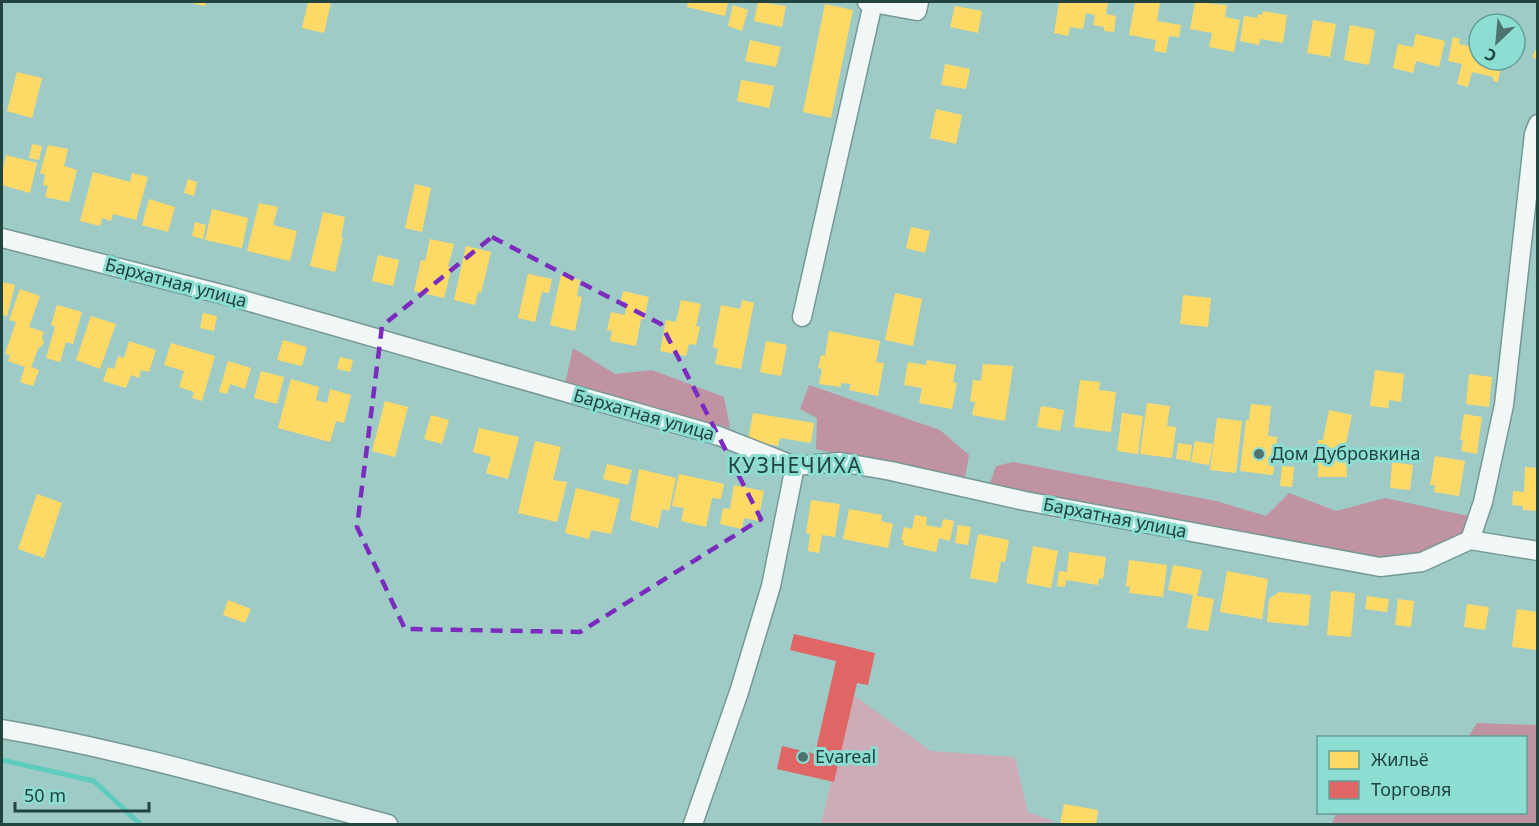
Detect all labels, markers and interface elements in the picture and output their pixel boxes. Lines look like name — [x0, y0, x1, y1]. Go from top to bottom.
north arrow — [1467, 12, 1527, 72]
text: С — [1481, 43, 1500, 68]
street label: Бархатная улица — [103, 252, 250, 312]
street label: Бархатная улица — [571, 382, 718, 446]
place label: Дом Дубровкина — [1271, 441, 1420, 465]
marker: Дом Дубровкина — [1252, 447, 1266, 461]
district label: КУЗНЕЧИХА — [728, 451, 862, 479]
street label: Бархатная улица — [1041, 491, 1189, 543]
legend — [1317, 736, 1527, 814]
place label: Evareal — [815, 744, 876, 768]
text: Жильё — [1371, 747, 1429, 771]
marker: Evareal — [796, 750, 810, 764]
scale bar — [15, 775, 148, 813]
text: Торговля — [1371, 777, 1451, 801]
text: 50 m — [24, 783, 66, 807]

